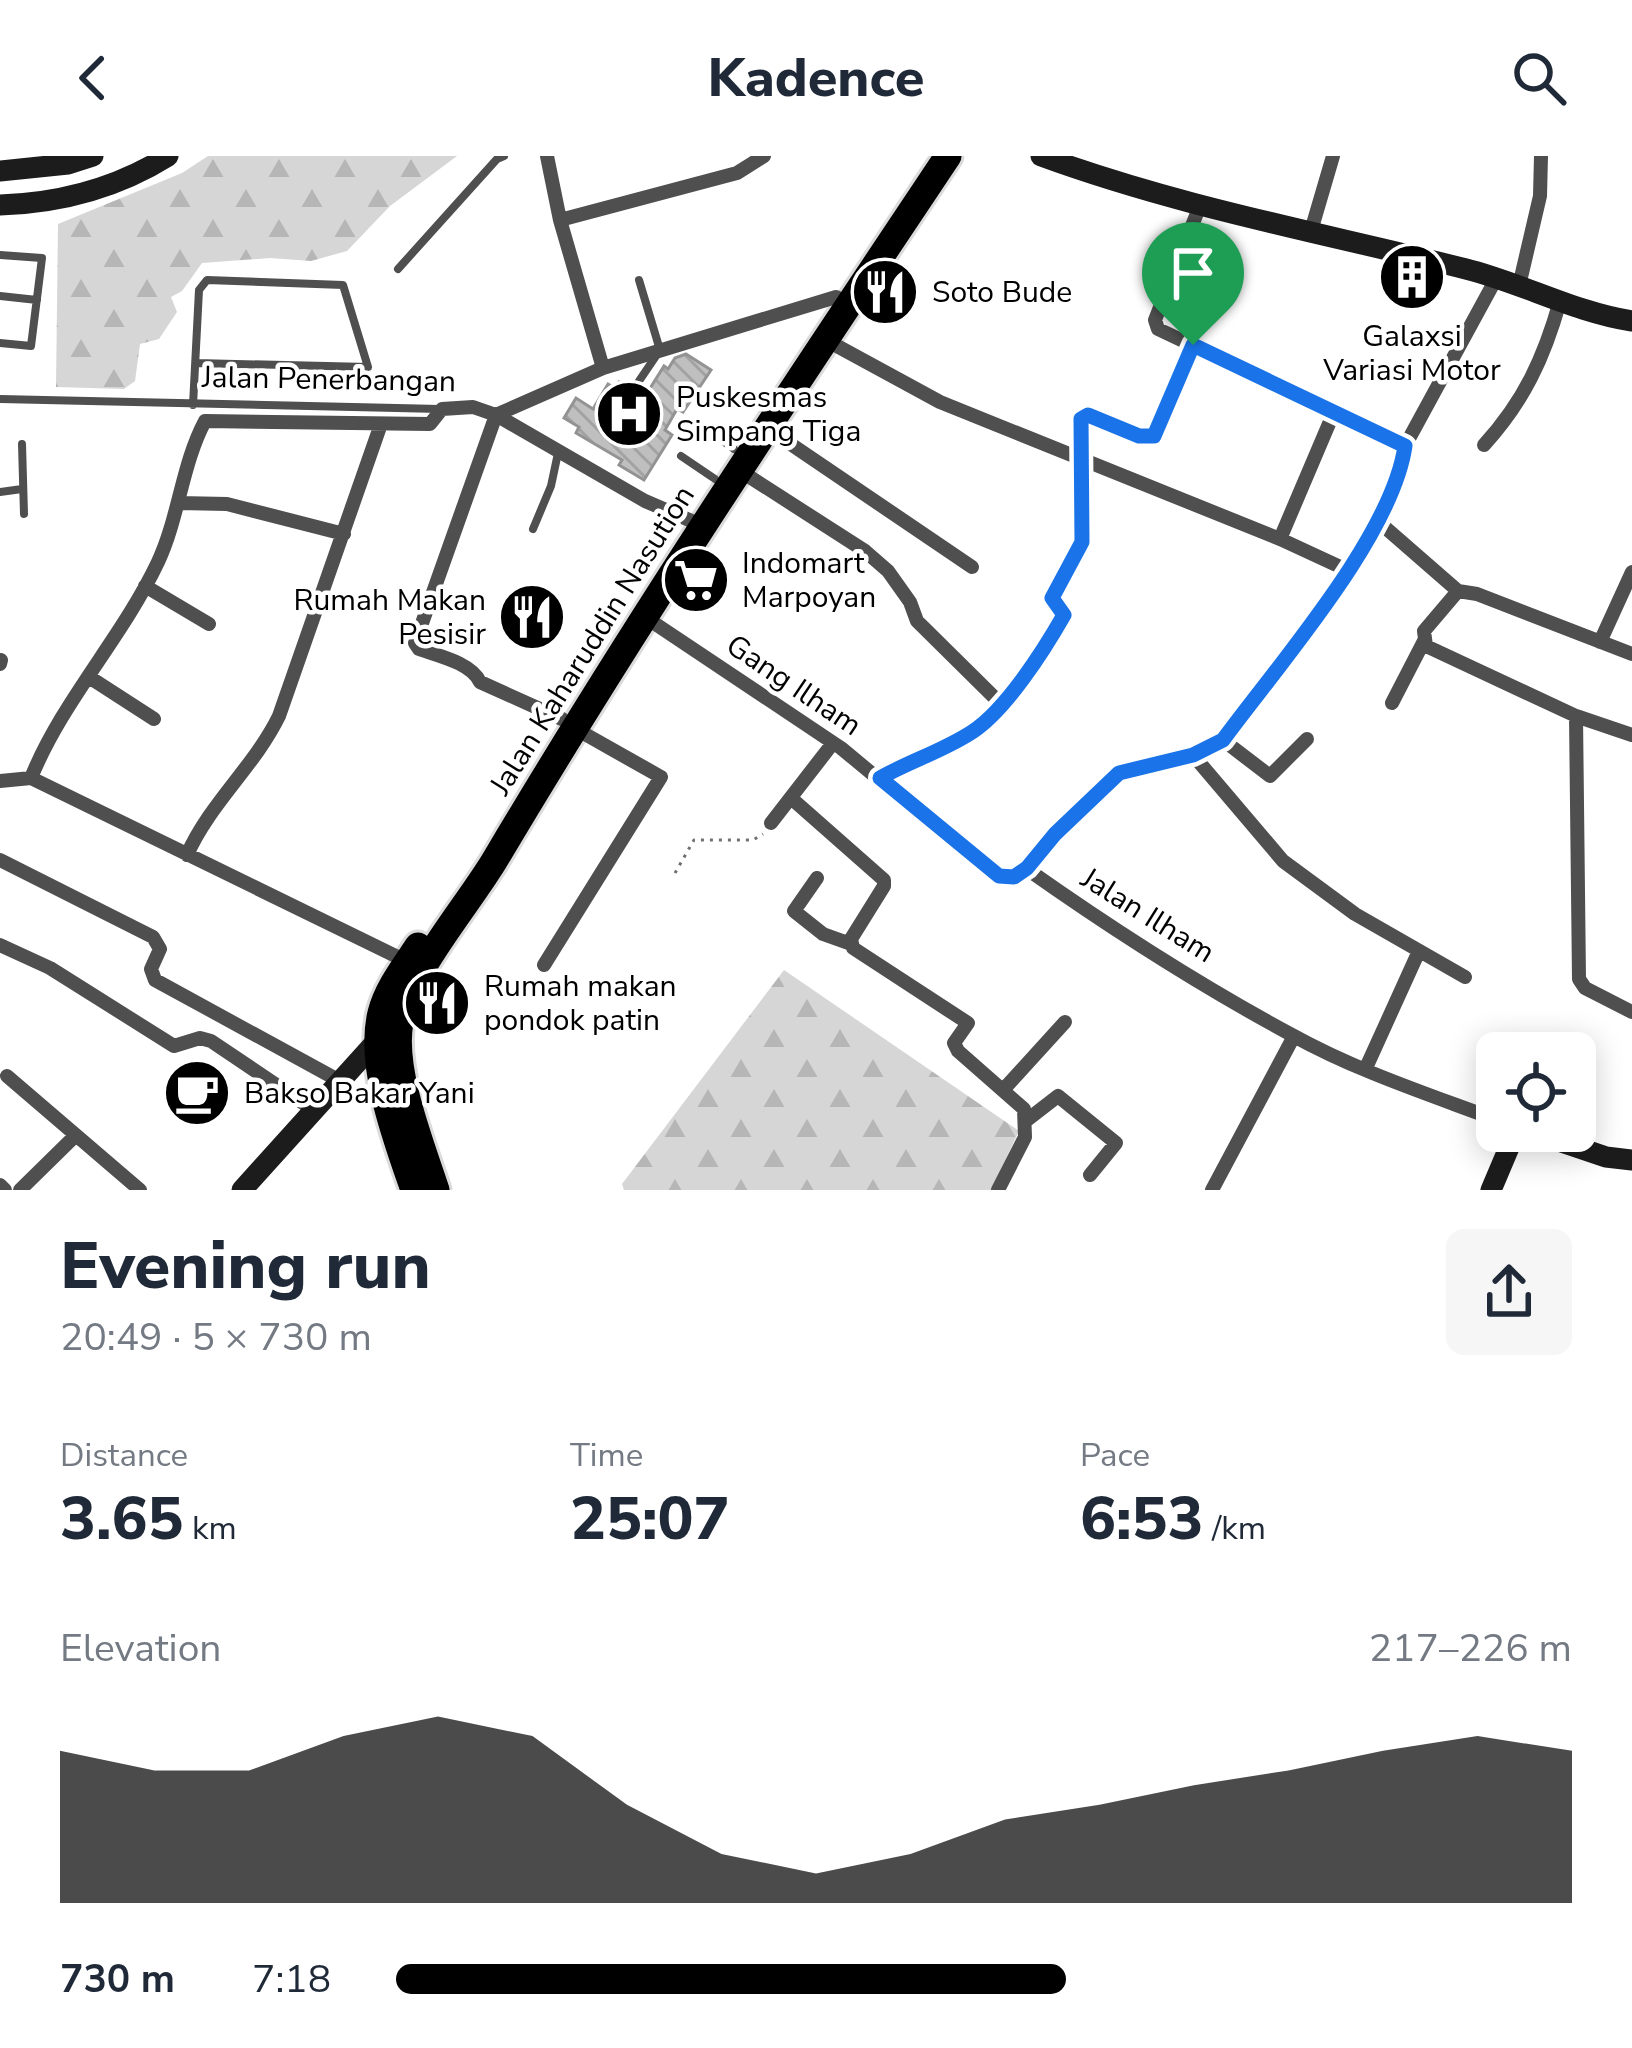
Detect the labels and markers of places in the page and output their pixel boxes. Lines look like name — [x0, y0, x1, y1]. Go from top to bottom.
pin — [1142, 222, 1244, 345]
building icon: Galaxsi Variasi Motor — [1377, 242, 1447, 312]
restaurant icon: Soto Bude — [850, 257, 920, 327]
place label: Soto Bude — [932, 272, 1072, 313]
place label: Galaxsi Variasi Motor — [1322, 316, 1501, 391]
place label: Puskesmas Simpang Tiga — [676, 377, 861, 452]
hospital icon: Puskesmas Simpang Tiga — [594, 379, 664, 449]
place label: Indomart Marpoyan — [742, 543, 876, 618]
supermarket icon: Indomart Marpoyan — [661, 545, 731, 615]
place label: Rumah Makan Pesisir — [293, 580, 486, 655]
restaurant icon: Rumah Makan Pesisir — [497, 582, 567, 652]
place label: Rumah makan pondok patin — [484, 966, 677, 1041]
restaurant icon: Rumah makan pondok patin — [402, 968, 472, 1038]
cafe icon: Bakso Bakar Yani — [162, 1058, 232, 1128]
place label: Bakso Bakar Yani — [244, 1073, 475, 1114]

